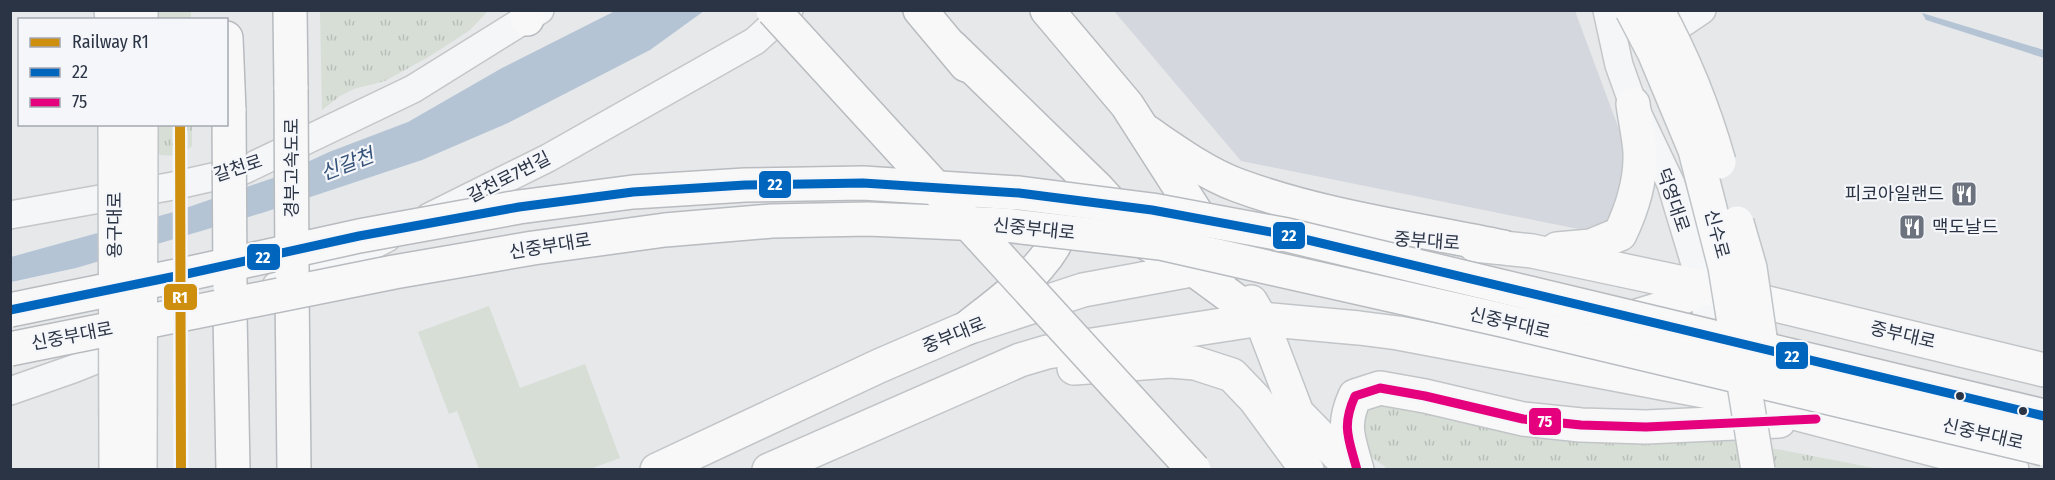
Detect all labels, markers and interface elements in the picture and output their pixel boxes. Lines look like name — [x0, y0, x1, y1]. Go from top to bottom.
legend — [18, 18, 228, 126]
text: Railway R1 — [72, 31, 149, 53]
text: 22 — [72, 61, 88, 83]
text: 75 — [72, 91, 87, 113]
street label: 경부고속도로 — [281, 118, 303, 218]
water label: 신갈천 — [317, 142, 379, 185]
street label: 갈천로7번길 — [464, 147, 554, 207]
street label: 갈천로 — [211, 150, 265, 186]
street label: 덕영대로 — [1652, 165, 1694, 235]
line badge: 22 — [758, 170, 792, 199]
text: 22 — [767, 175, 783, 194]
restaurant icon: 피코아일랜드 — [1949, 179, 1979, 209]
place label: 피코아일랜드 — [1845, 183, 1944, 205]
street label: 용구대로 — [104, 192, 126, 258]
street label: 신수로 — [1700, 207, 1734, 261]
restaurant icon: 맥도날드 — [1897, 212, 1927, 242]
street label: 신중부대로 — [992, 214, 1076, 244]
place label: 맥도날드 — [1932, 216, 1998, 238]
line badge: 22 — [1272, 221, 1306, 250]
text: 22 — [1281, 226, 1297, 245]
street label: 중부대로 — [1393, 228, 1461, 254]
street label: 신중부대로 — [507, 229, 593, 263]
line badge: 22 — [246, 243, 281, 271]
text: 22 — [255, 248, 271, 267]
line badge: R1 — [163, 283, 198, 311]
text: R1 — [172, 288, 188, 307]
street label: 신중부대로 — [1467, 303, 1553, 343]
street label: 중부대로 — [919, 312, 989, 358]
street label: 신중부대로 — [29, 317, 115, 355]
street label: 중부대로 — [1868, 317, 1938, 353]
line badge: 22 — [1775, 341, 1809, 370]
text: 22 — [1784, 347, 1800, 366]
unlabelled marker — [1954, 390, 1966, 402]
unlabelled marker — [2017, 405, 2029, 417]
line badge: 75 — [1528, 407, 1562, 436]
text: 75 — [1538, 412, 1552, 431]
street label: 신중부대로 — [1940, 414, 2026, 454]

